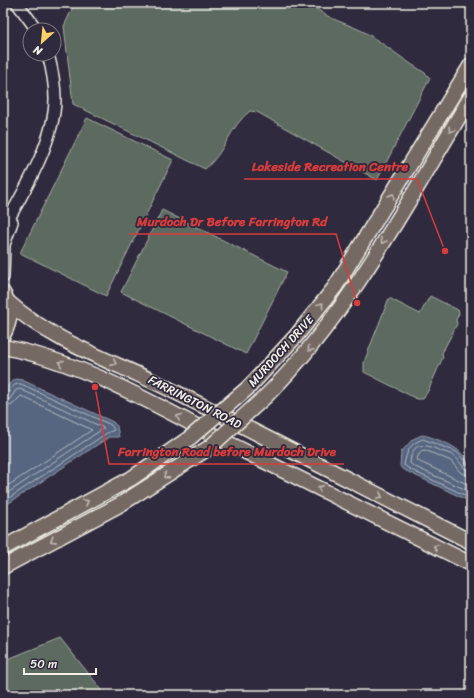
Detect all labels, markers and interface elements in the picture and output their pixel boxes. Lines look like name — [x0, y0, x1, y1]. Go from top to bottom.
north arrow — [22, 22, 62, 62]
text: N — [30, 40, 46, 61]
one-way arrow — [448, 126, 455, 133]
callout: Lakeside Recreation Centre — [244, 154, 417, 179]
text: Lakeside Recreation Centre — [252, 155, 409, 178]
one-way arrow — [387, 193, 394, 200]
callout: Murdoch Dr Before Farrington Rd — [129, 209, 336, 234]
text: Murdoch Dr Before Farrington Rd — [136, 210, 328, 233]
one-way arrow — [380, 237, 388, 244]
one-way arrow — [317, 303, 324, 310]
street label: MURDOCH DRIVE — [242, 309, 321, 392]
one-way arrow — [307, 344, 314, 351]
one-way arrow — [110, 358, 117, 366]
one-way arrow — [57, 360, 65, 368]
street label: FARRINGTON ROAD — [144, 369, 246, 435]
one-way arrow — [176, 414, 183, 422]
callout: Farrington Road before Murdoch Drive — [109, 439, 344, 464]
text: Farrington Road before Murdoch Drive — [117, 440, 337, 463]
one-way arrow — [163, 471, 170, 479]
one-way arrow — [317, 486, 324, 493]
one-way arrow — [376, 492, 384, 499]
one-way arrow — [82, 500, 90, 507]
one-way arrow — [50, 536, 57, 543]
one-way arrow — [433, 544, 440, 552]
scale bar — [24, 650, 96, 676]
text: 50 m — [30, 653, 57, 675]

